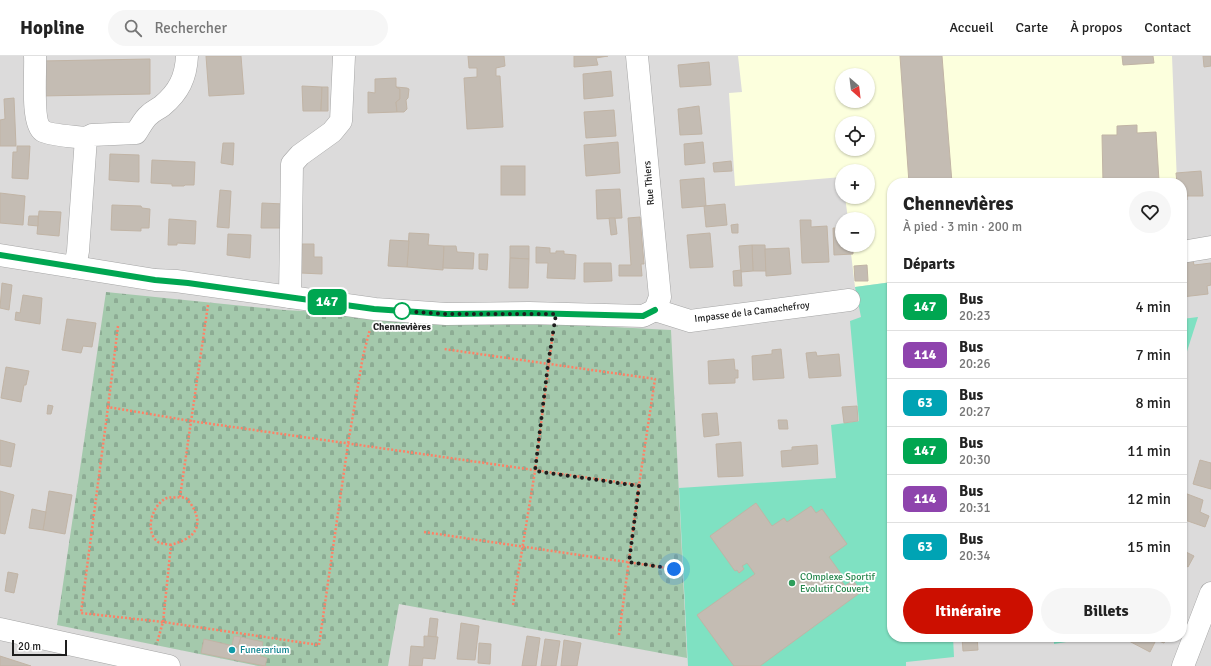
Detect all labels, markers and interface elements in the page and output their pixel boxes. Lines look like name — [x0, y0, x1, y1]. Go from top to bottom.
search box — [108, 10, 388, 46]
text: Hopline — [20, 16, 84, 40]
icon: search — [122, 17, 144, 39]
text: Rechercher — [154, 19, 227, 37]
text: Accueil — [949, 19, 994, 36]
text: Carte — [1016, 19, 1048, 36]
text: À propos — [1070, 19, 1122, 36]
text: Contact — [1144, 19, 1191, 36]
north arrow — [835, 68, 875, 108]
map controls — [835, 68, 875, 252]
button: locate — [835, 116, 875, 156]
street label: Rue Thiers — [641, 160, 657, 206]
button: + — [835, 164, 875, 204]
button: heart — [1129, 191, 1171, 233]
text: Chennevières — [903, 192, 1013, 216]
button: − — [835, 212, 875, 252]
text: À pied · 3 min · 200 m — [903, 219, 1022, 235]
text: Départs — [903, 255, 955, 273]
line badge: 147 — [304, 289, 350, 315]
text: Bus — [959, 290, 983, 308]
text: 147 — [316, 293, 338, 310]
text: 147 — [914, 298, 936, 315]
text: 4 min — [1135, 298, 1171, 316]
street label: Impasse de la Camachefroy — [694, 299, 811, 325]
marker: Chennevières — [393, 302, 411, 320]
text: 20:23 — [959, 308, 991, 324]
place label: Chennevières — [373, 321, 432, 333]
text: Bus — [959, 338, 983, 356]
text: 114 — [914, 346, 936, 363]
text: 7 min — [1135, 346, 1171, 364]
text: 20:26 — [959, 356, 991, 372]
text: Bus — [959, 386, 983, 404]
text: 63 — [917, 394, 933, 411]
text: 8 min — [1135, 394, 1171, 412]
text: 20:27 — [959, 404, 991, 420]
text: Bus — [959, 434, 983, 452]
text: 147 — [914, 442, 936, 459]
text: 11 min — [1127, 442, 1171, 460]
text: 20:30 — [959, 452, 991, 468]
text: Bus — [959, 482, 983, 500]
text: 114 — [914, 490, 936, 507]
text: 12 min — [1127, 490, 1171, 508]
text: 20:31 — [959, 500, 991, 516]
text: Bus — [959, 530, 983, 548]
text: 63 — [917, 538, 933, 555]
text: 15 min — [1127, 538, 1171, 556]
text: 20:34 — [959, 548, 991, 564]
your location — [664, 559, 684, 579]
place label: COmplexe Sportif Evolutif Couvert — [800, 571, 875, 595]
marker: COmplexe Sportif Evolutif Couvert — [787, 578, 797, 588]
button: Itinéraire — [903, 588, 1033, 634]
button: Billets — [1041, 588, 1171, 634]
scale bar — [12, 638, 67, 657]
text: 20 m — [18, 640, 41, 653]
place label: Funerarium — [240, 644, 290, 656]
marker: Funerarium — [227, 645, 237, 655]

